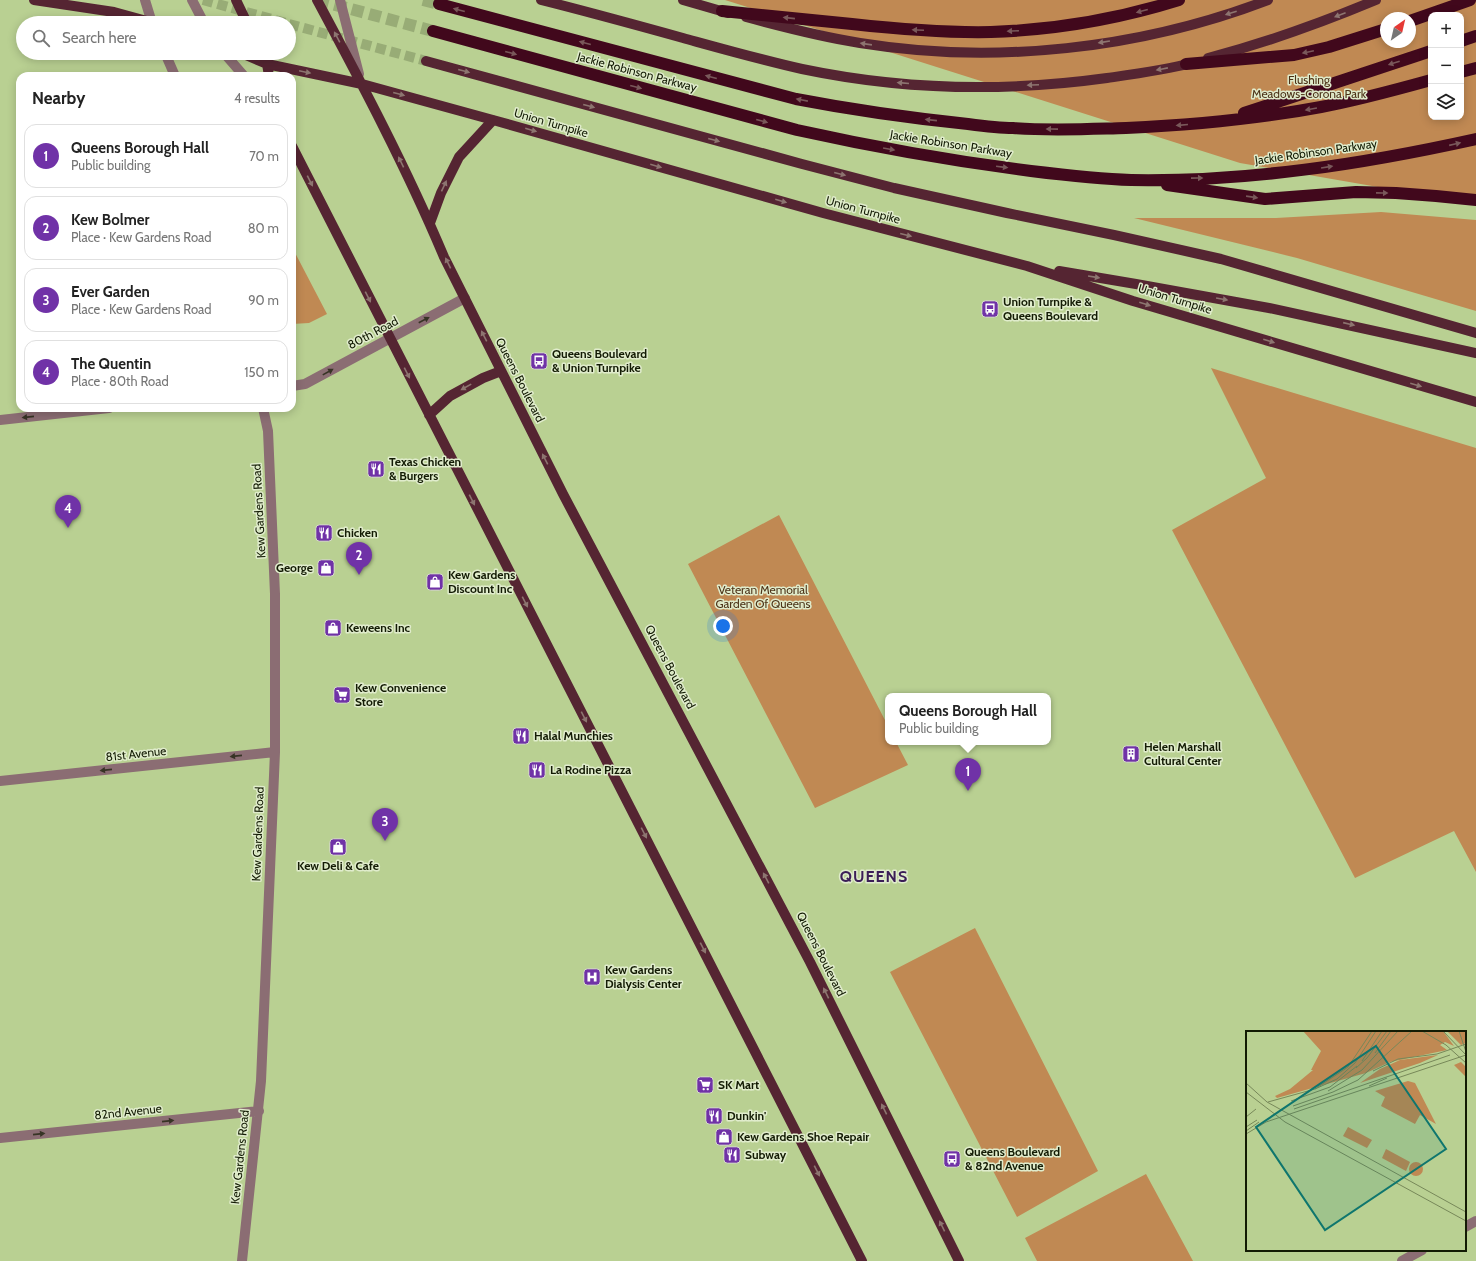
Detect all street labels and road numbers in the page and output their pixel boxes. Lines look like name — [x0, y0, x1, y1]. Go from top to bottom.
street label: Jackie Robinson Parkway — [575, 48, 699, 95]
street label: Union Turnpike — [512, 105, 590, 140]
street label: Jackie Robinson Parkway — [888, 126, 1013, 161]
street label: Jackie Robinson Parkway — [1253, 136, 1378, 168]
street label: Union Turnpike — [824, 192, 902, 227]
street label: Union Turnpike — [1136, 280, 1214, 317]
street label: 80th Road — [345, 313, 401, 352]
street label: Queens Boulevard — [493, 335, 548, 425]
street label: Kew Gardens Road — [249, 463, 268, 559]
street label: Queens Boulevard — [642, 622, 699, 711]
street label: 81st Avenue — [105, 743, 167, 764]
street label: Kew Gardens Road — [248, 786, 267, 882]
street label: Queens Boulevard — [794, 909, 849, 999]
street label: 82nd Avenue — [94, 1101, 162, 1122]
street label: Kew Gardens Road — [227, 1109, 252, 1205]

